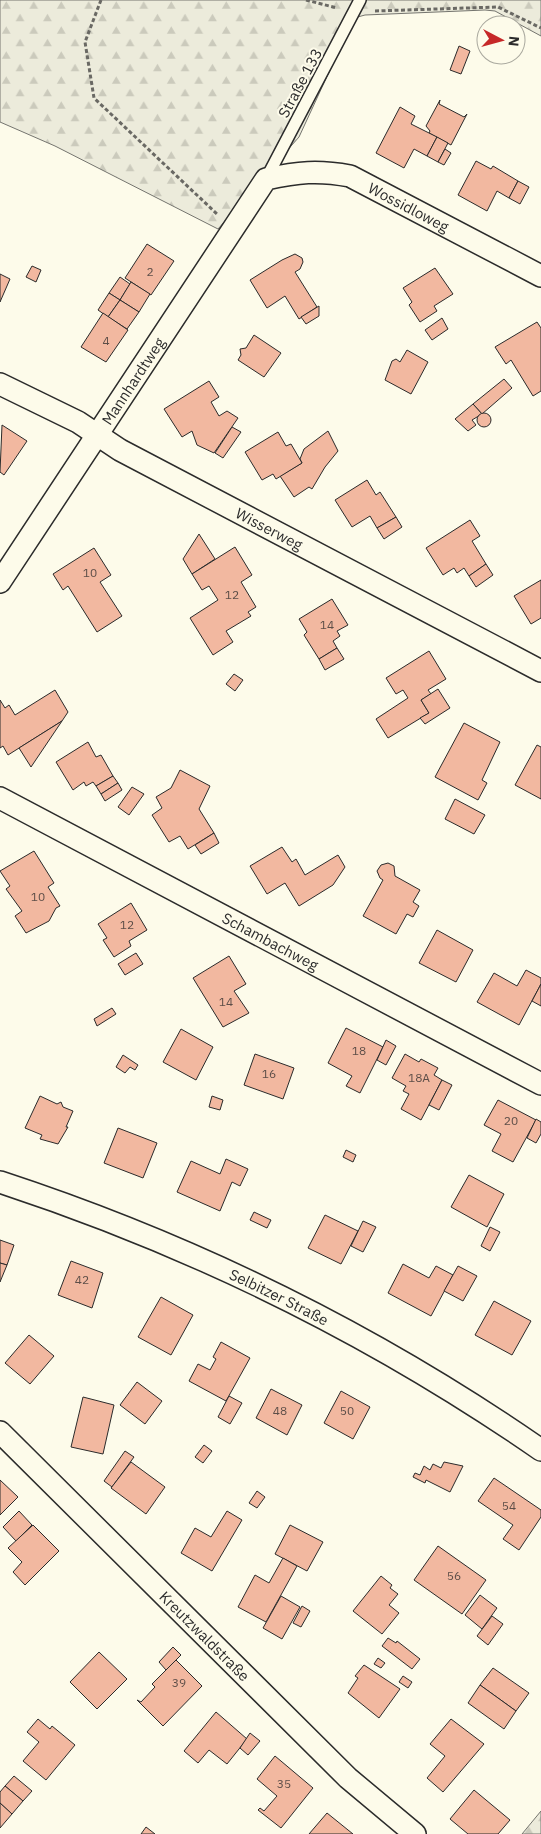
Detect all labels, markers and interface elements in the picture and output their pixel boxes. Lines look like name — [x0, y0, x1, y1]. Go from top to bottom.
north arrow — [476, 15, 526, 65]
text: N — [504, 35, 523, 47]
street label: Straße 133 — [274, 45, 326, 121]
street label: Wossidloweg — [365, 178, 453, 236]
house number: 2 — [146, 264, 154, 279]
street label: Mannhardtweg — [97, 333, 169, 428]
house number: 4 — [102, 333, 110, 348]
street label: Wisserweg — [233, 503, 306, 554]
house number: 10 — [83, 565, 97, 580]
house number: 12 — [225, 587, 239, 602]
house number: 14 — [320, 617, 334, 632]
house number: 10 — [31, 889, 45, 904]
street label: Schambachweg — [219, 908, 322, 974]
house number: 12 — [120, 917, 134, 932]
house number: 14 — [219, 994, 233, 1009]
house number: 18 — [352, 1043, 366, 1058]
house number: 16 — [262, 1066, 276, 1081]
house number: 18A — [408, 1070, 430, 1085]
house number: 20 — [504, 1113, 518, 1128]
street label: Selbitzer Straße — [227, 1264, 332, 1329]
house number: 42 — [75, 1272, 89, 1287]
house number: 48 — [273, 1403, 287, 1418]
house number: 50 — [340, 1403, 354, 1418]
house number: 54 — [502, 1498, 516, 1513]
house number: 56 — [447, 1568, 461, 1583]
street label: Kreutzwaldstraße — [156, 1587, 254, 1685]
house number: 39 — [172, 1675, 186, 1690]
house number: 35 — [277, 1776, 291, 1791]

